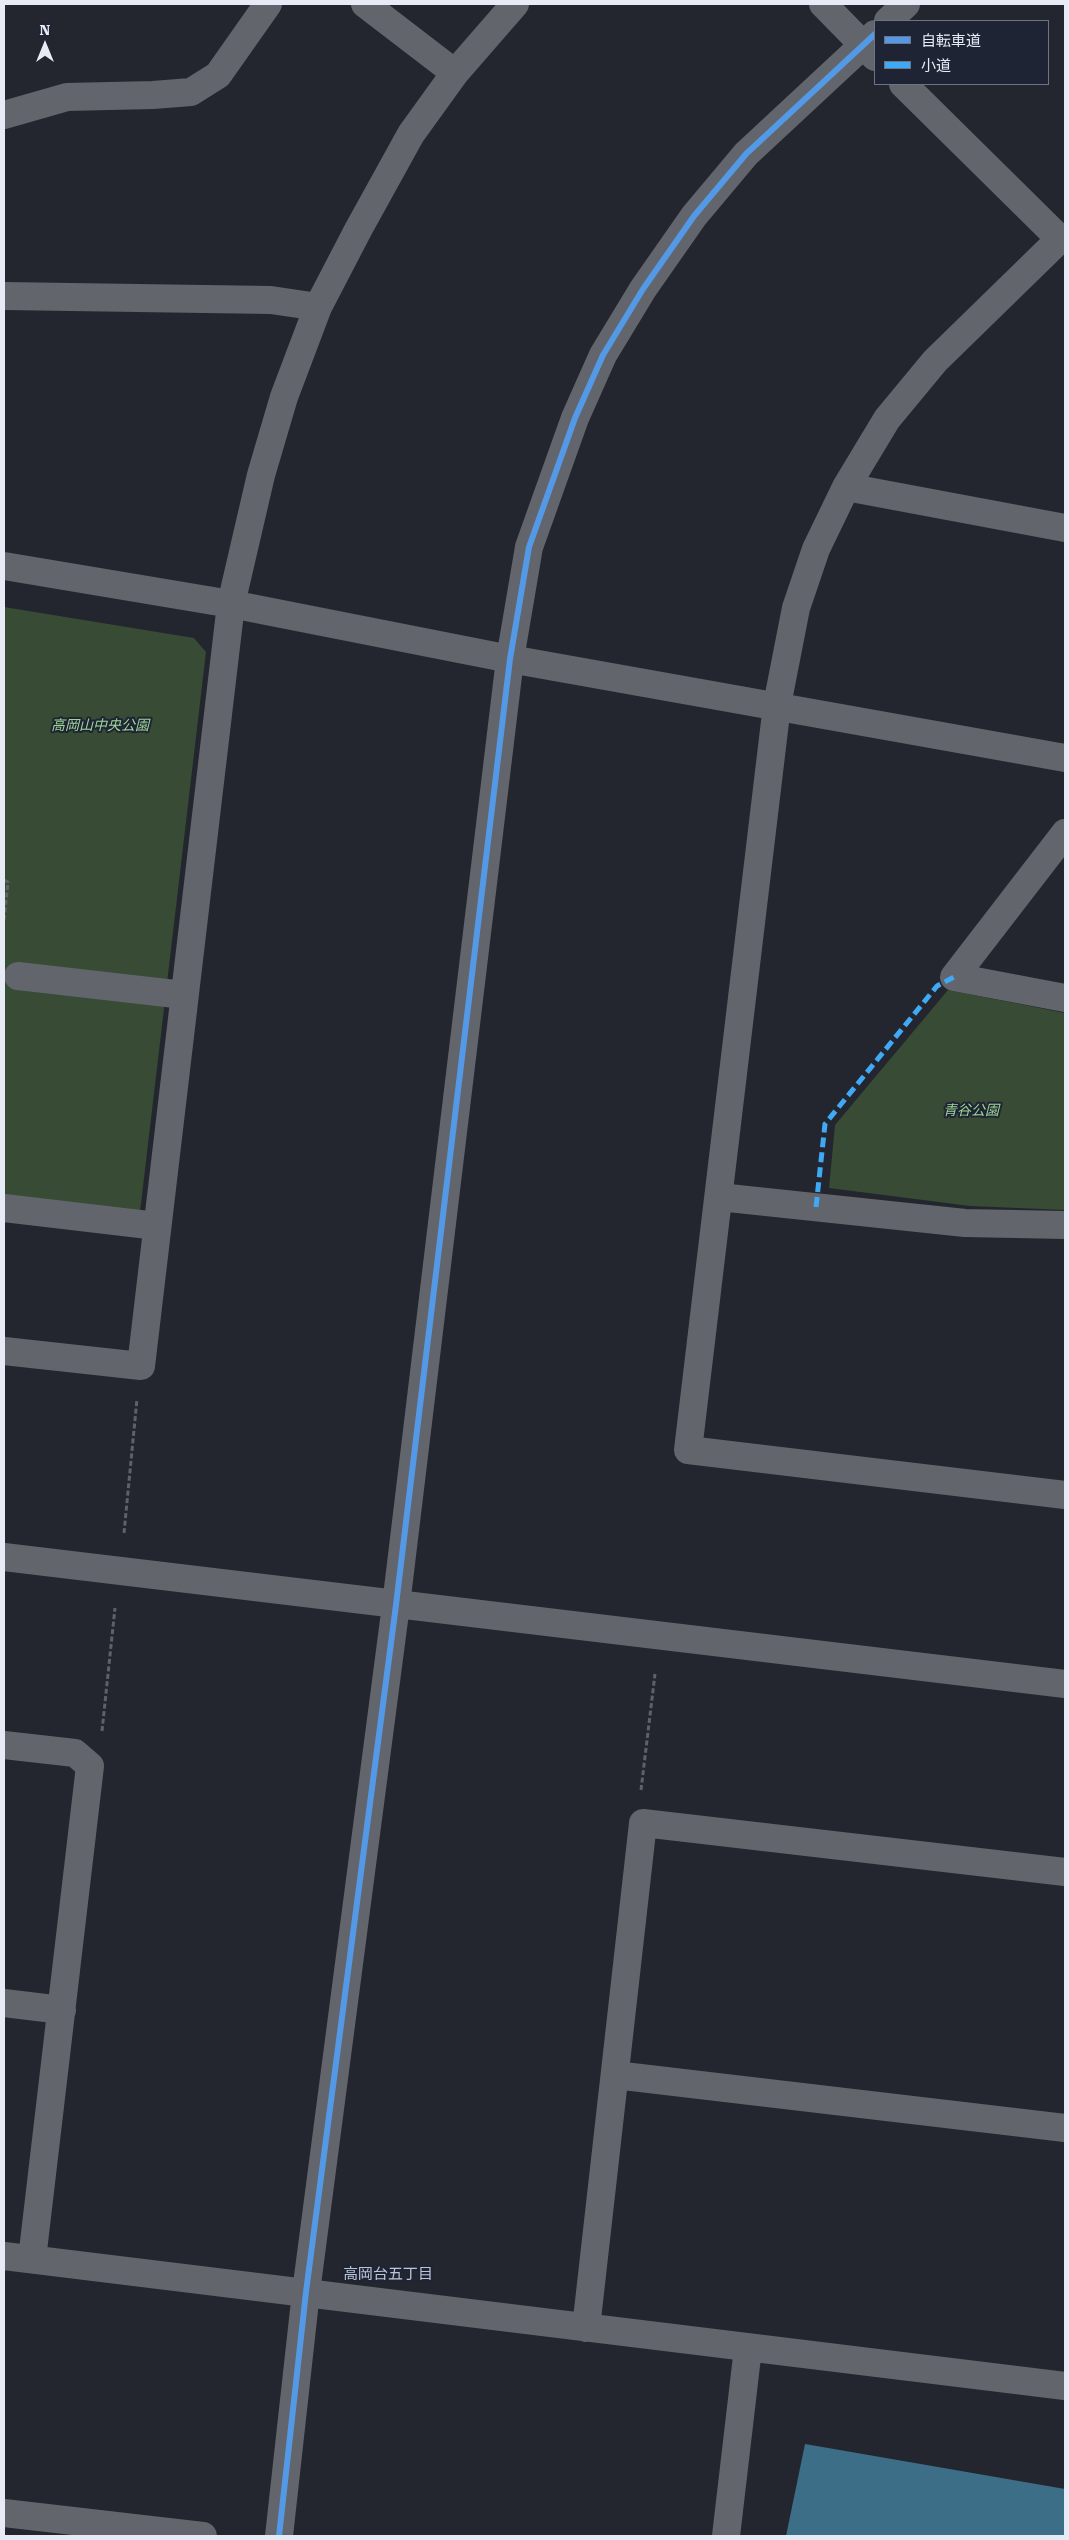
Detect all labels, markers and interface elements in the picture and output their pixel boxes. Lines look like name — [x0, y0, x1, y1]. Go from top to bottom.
north arrow — [20, 20, 70, 70]
legend — [874, 20, 1049, 85]
text: N — [40, 22, 50, 38]
text: 自転車道 — [921, 32, 981, 50]
text: 小道 — [921, 57, 951, 75]
park label: 高岡山中央公園 — [51, 718, 149, 734]
park label: 青谷公園 — [943, 1103, 999, 1119]
district label: 高岡台五丁目 — [343, 2266, 433, 2284]

